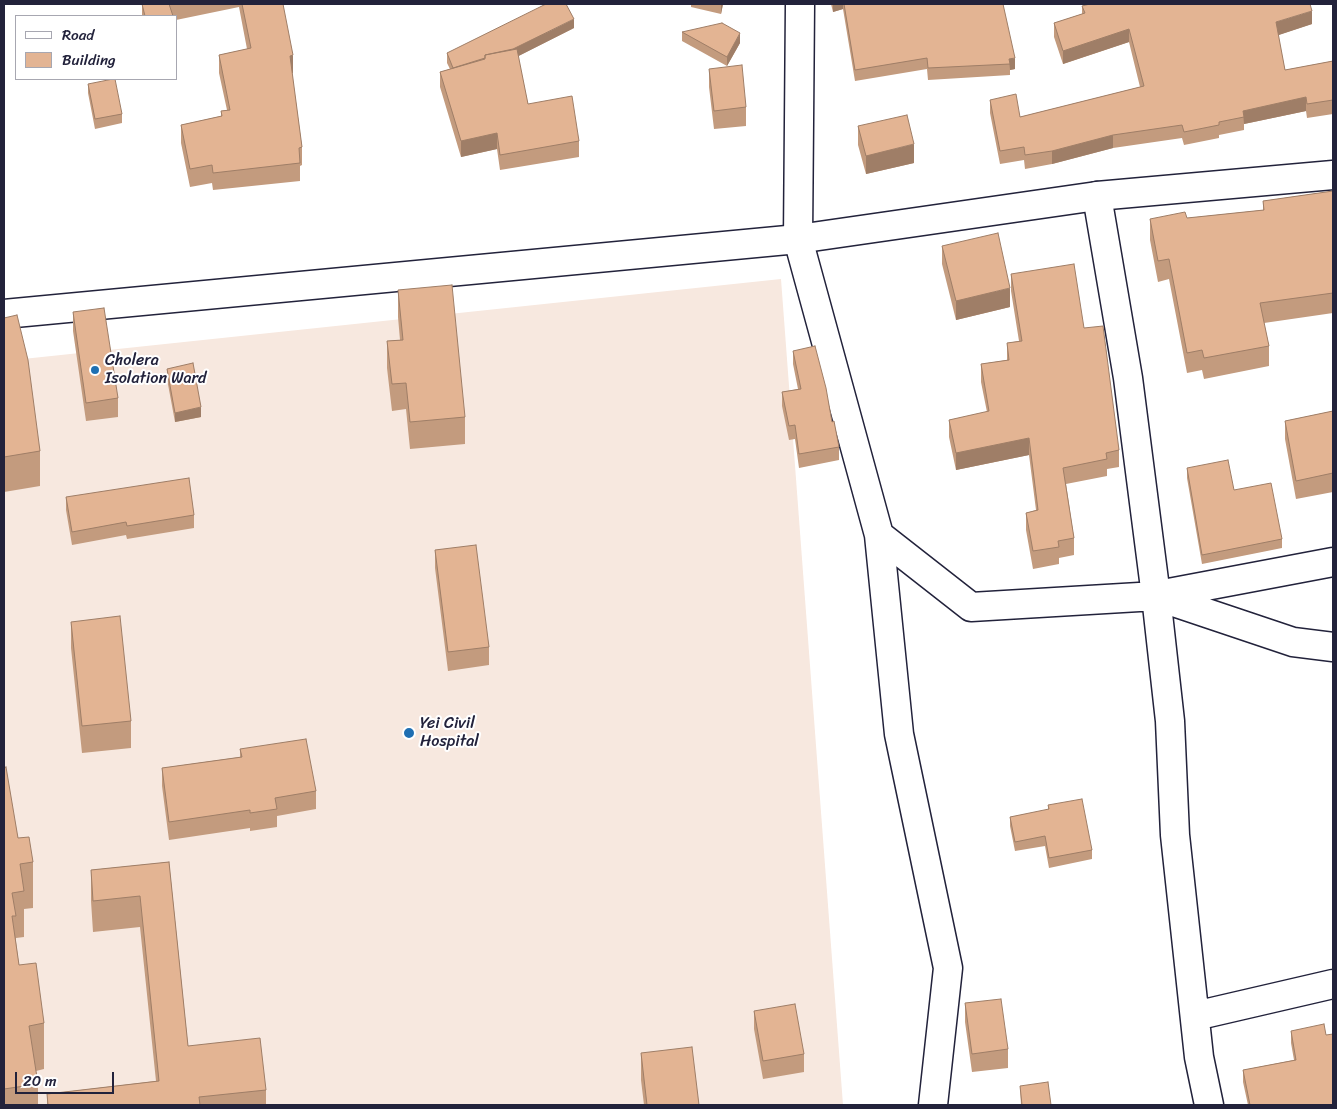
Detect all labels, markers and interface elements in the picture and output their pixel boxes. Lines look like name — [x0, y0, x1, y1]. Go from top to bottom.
legend — [15, 15, 178, 80]
text: Road — [62, 22, 94, 48]
text: Building — [62, 47, 116, 73]
place label: Cholera Isolation Ward — [105, 351, 207, 389]
marker: Cholera Isolation Ward — [89, 364, 101, 376]
place label: Yei Civil Hospital — [420, 714, 479, 752]
marker: Yei Civil Hospital — [402, 726, 416, 740]
scale bar — [18, 1062, 116, 1094]
text: 20 m — [23, 1068, 57, 1094]

